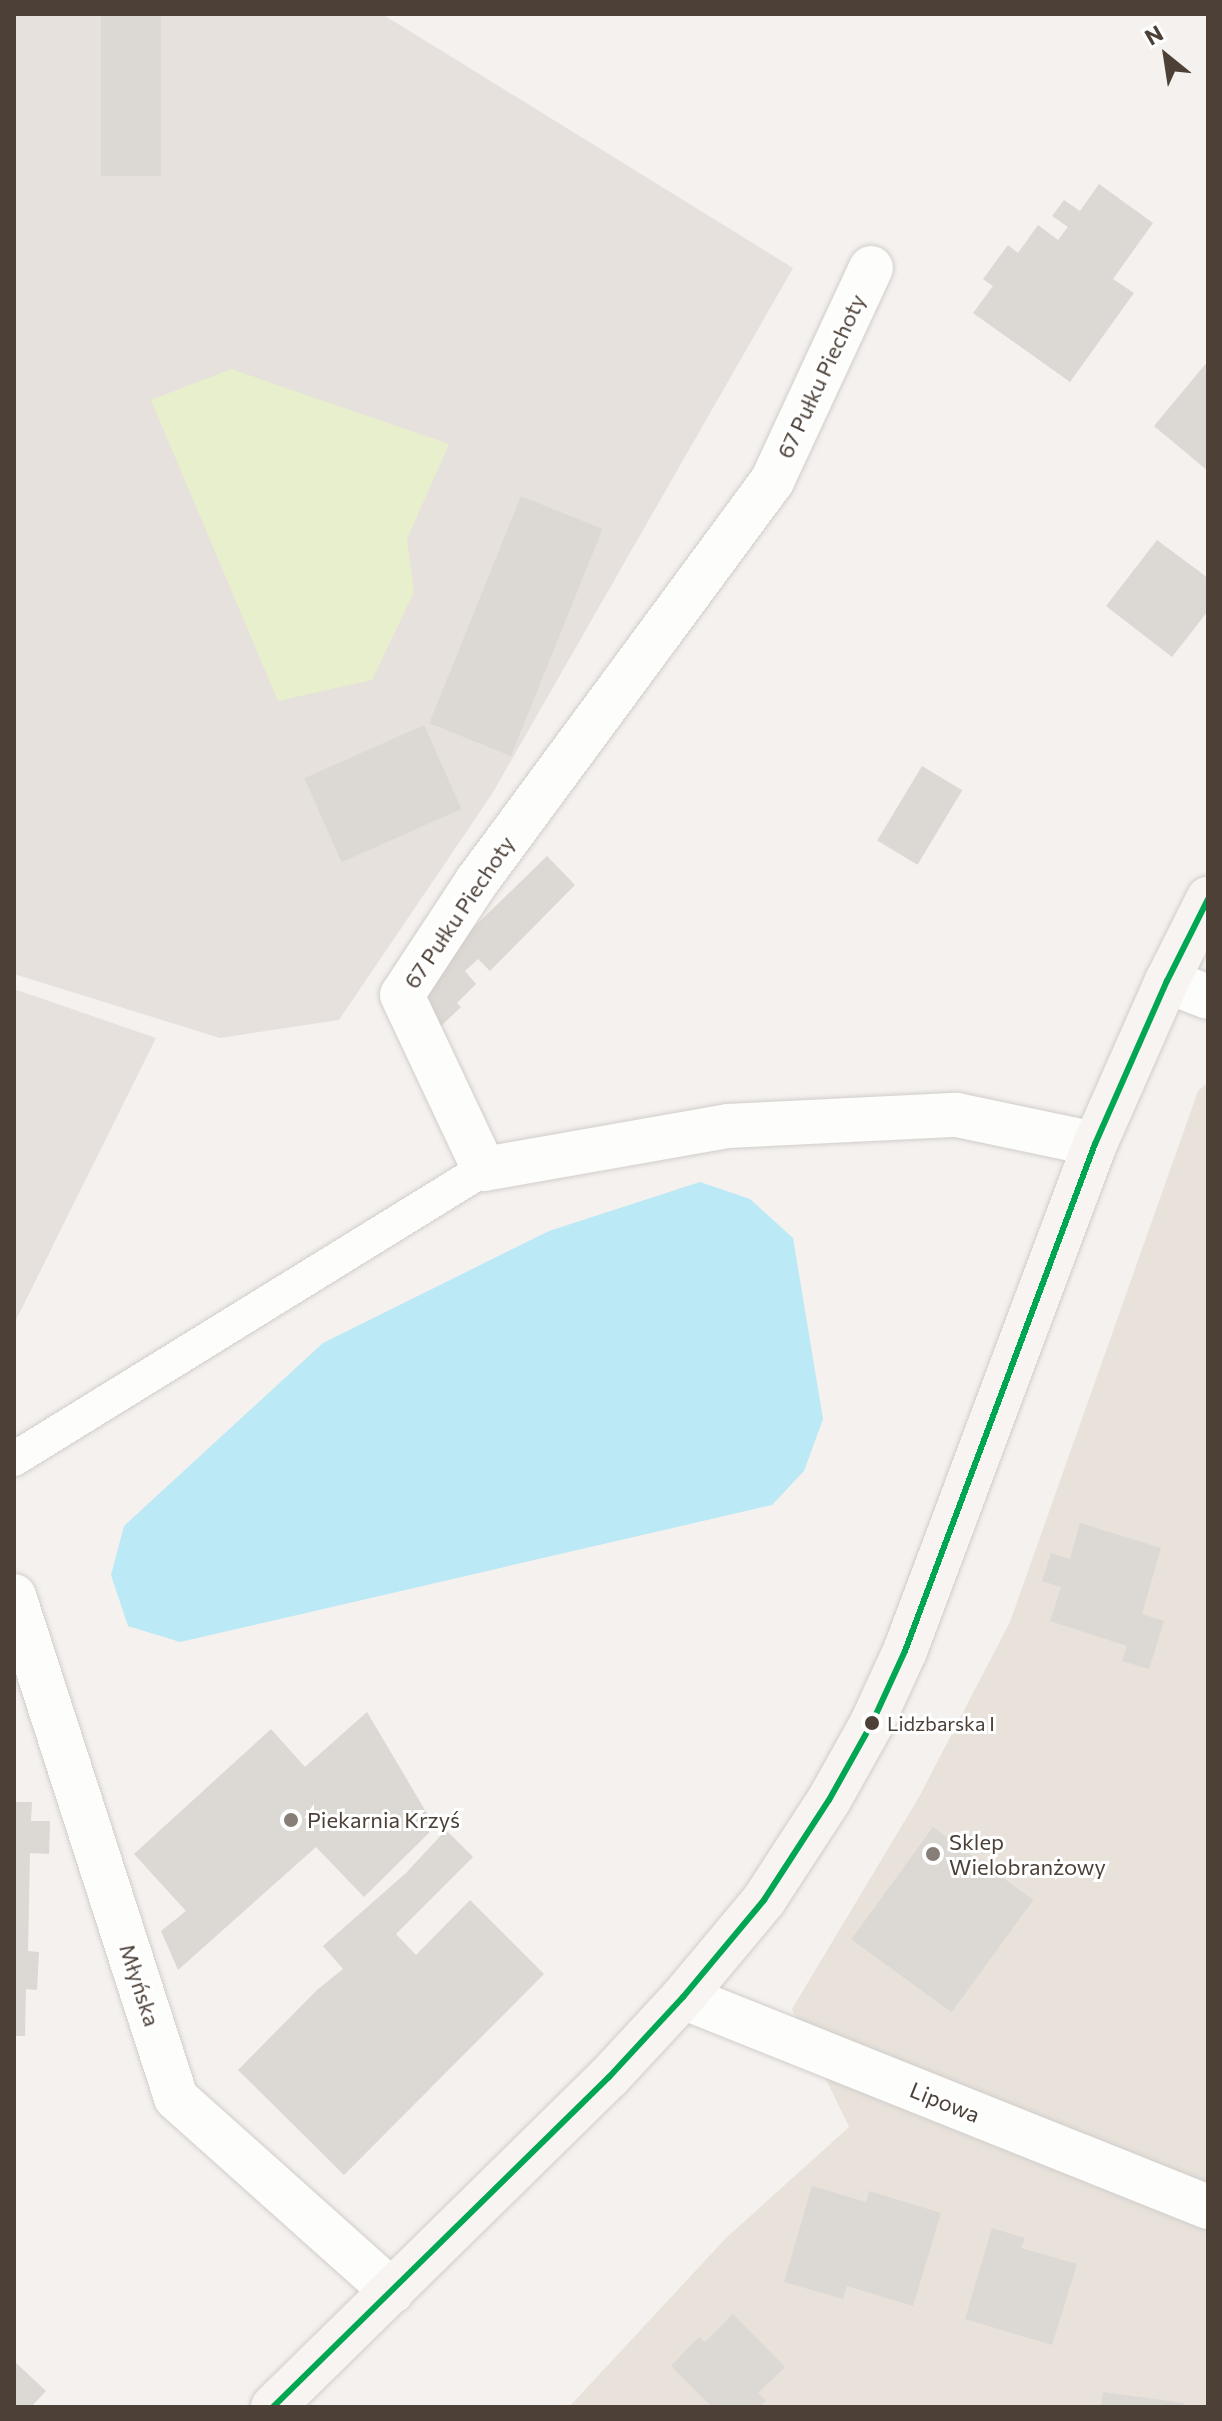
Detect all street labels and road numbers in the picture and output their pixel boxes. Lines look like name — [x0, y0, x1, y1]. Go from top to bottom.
street label: 67 Pułku Piechoty — [771, 290, 871, 462]
street label: 67 Pułku Piechoty — [398, 831, 520, 993]
street label: Młyńska — [114, 1940, 166, 2030]
street label: Lipowa — [906, 2076, 984, 2128]

